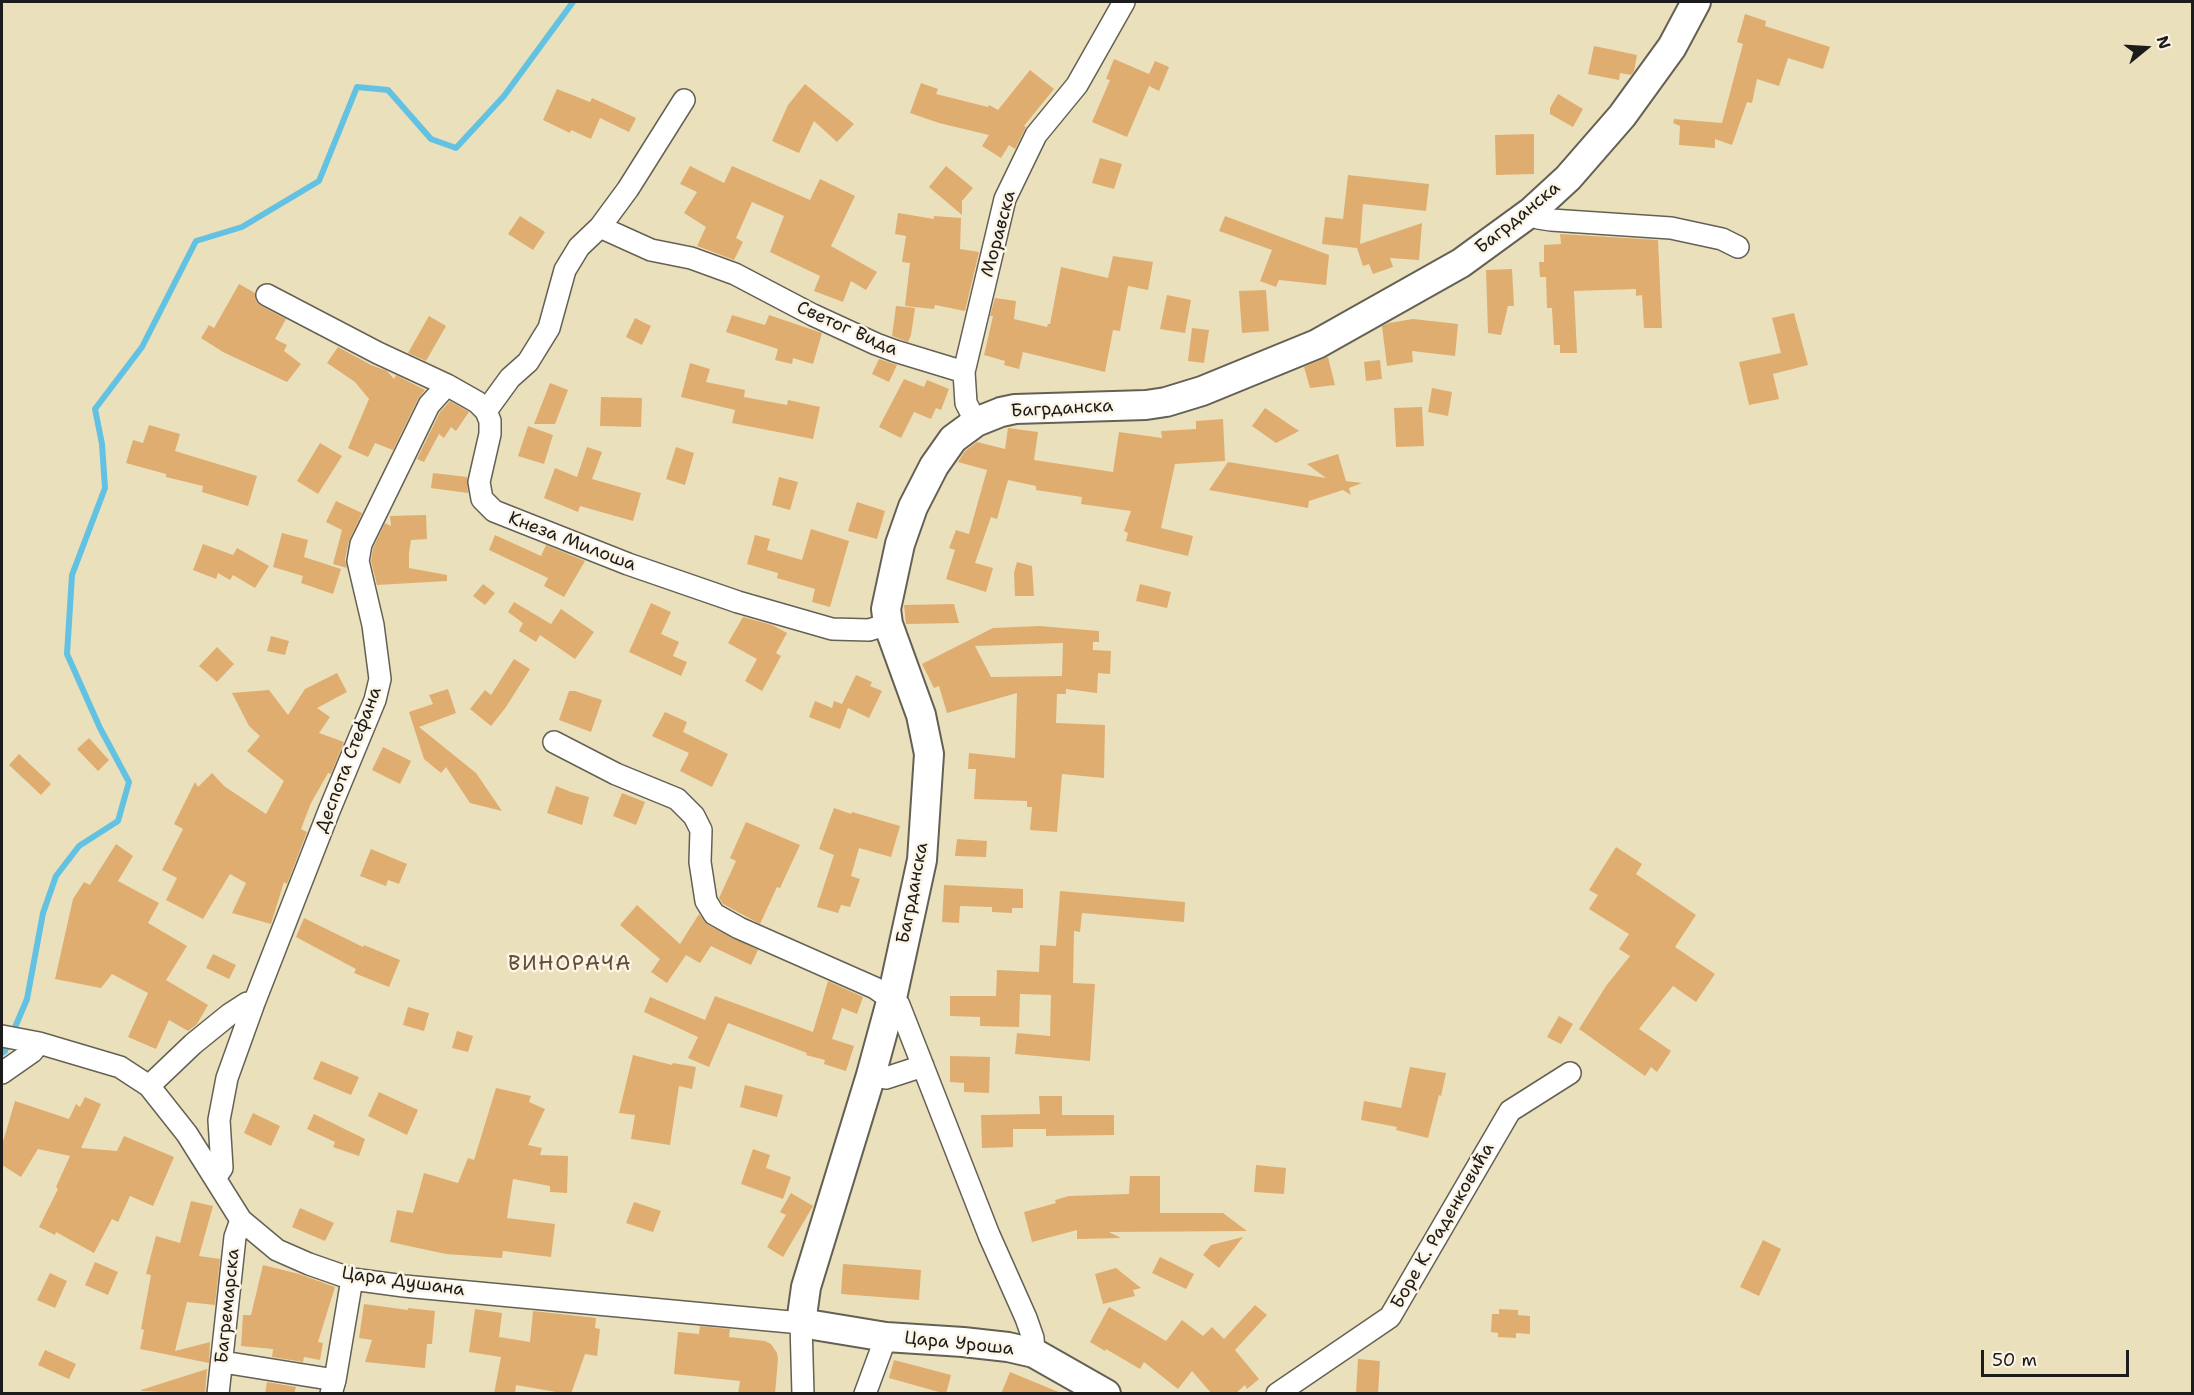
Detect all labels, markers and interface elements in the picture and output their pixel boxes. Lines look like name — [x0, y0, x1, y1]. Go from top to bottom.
north arrow — [2116, 18, 2176, 78]
text: N — [2152, 33, 2176, 52]
street label: Багрданска — [1471, 177, 1565, 259]
street label: Моравска — [977, 188, 1021, 280]
street label: Светог Вида — [793, 297, 901, 361]
street label: Багрданска — [1010, 396, 1114, 422]
street label: Кнеза Милоша — [505, 508, 639, 576]
street label: Деспота Стефана — [311, 684, 387, 836]
street label: Багрданска — [893, 841, 933, 945]
district label: ВИНОРАЧА — [508, 952, 632, 978]
street label: Боре К. Раденковића — [1387, 1139, 1499, 1313]
street label: Багремарска — [211, 1247, 245, 1365]
street label: Цара Душана — [340, 1263, 466, 1301]
street label: Цара Уроша — [903, 1327, 1015, 1361]
scale bar — [1984, 1338, 2132, 1376]
text: 50 m — [1992, 1348, 2037, 1372]

